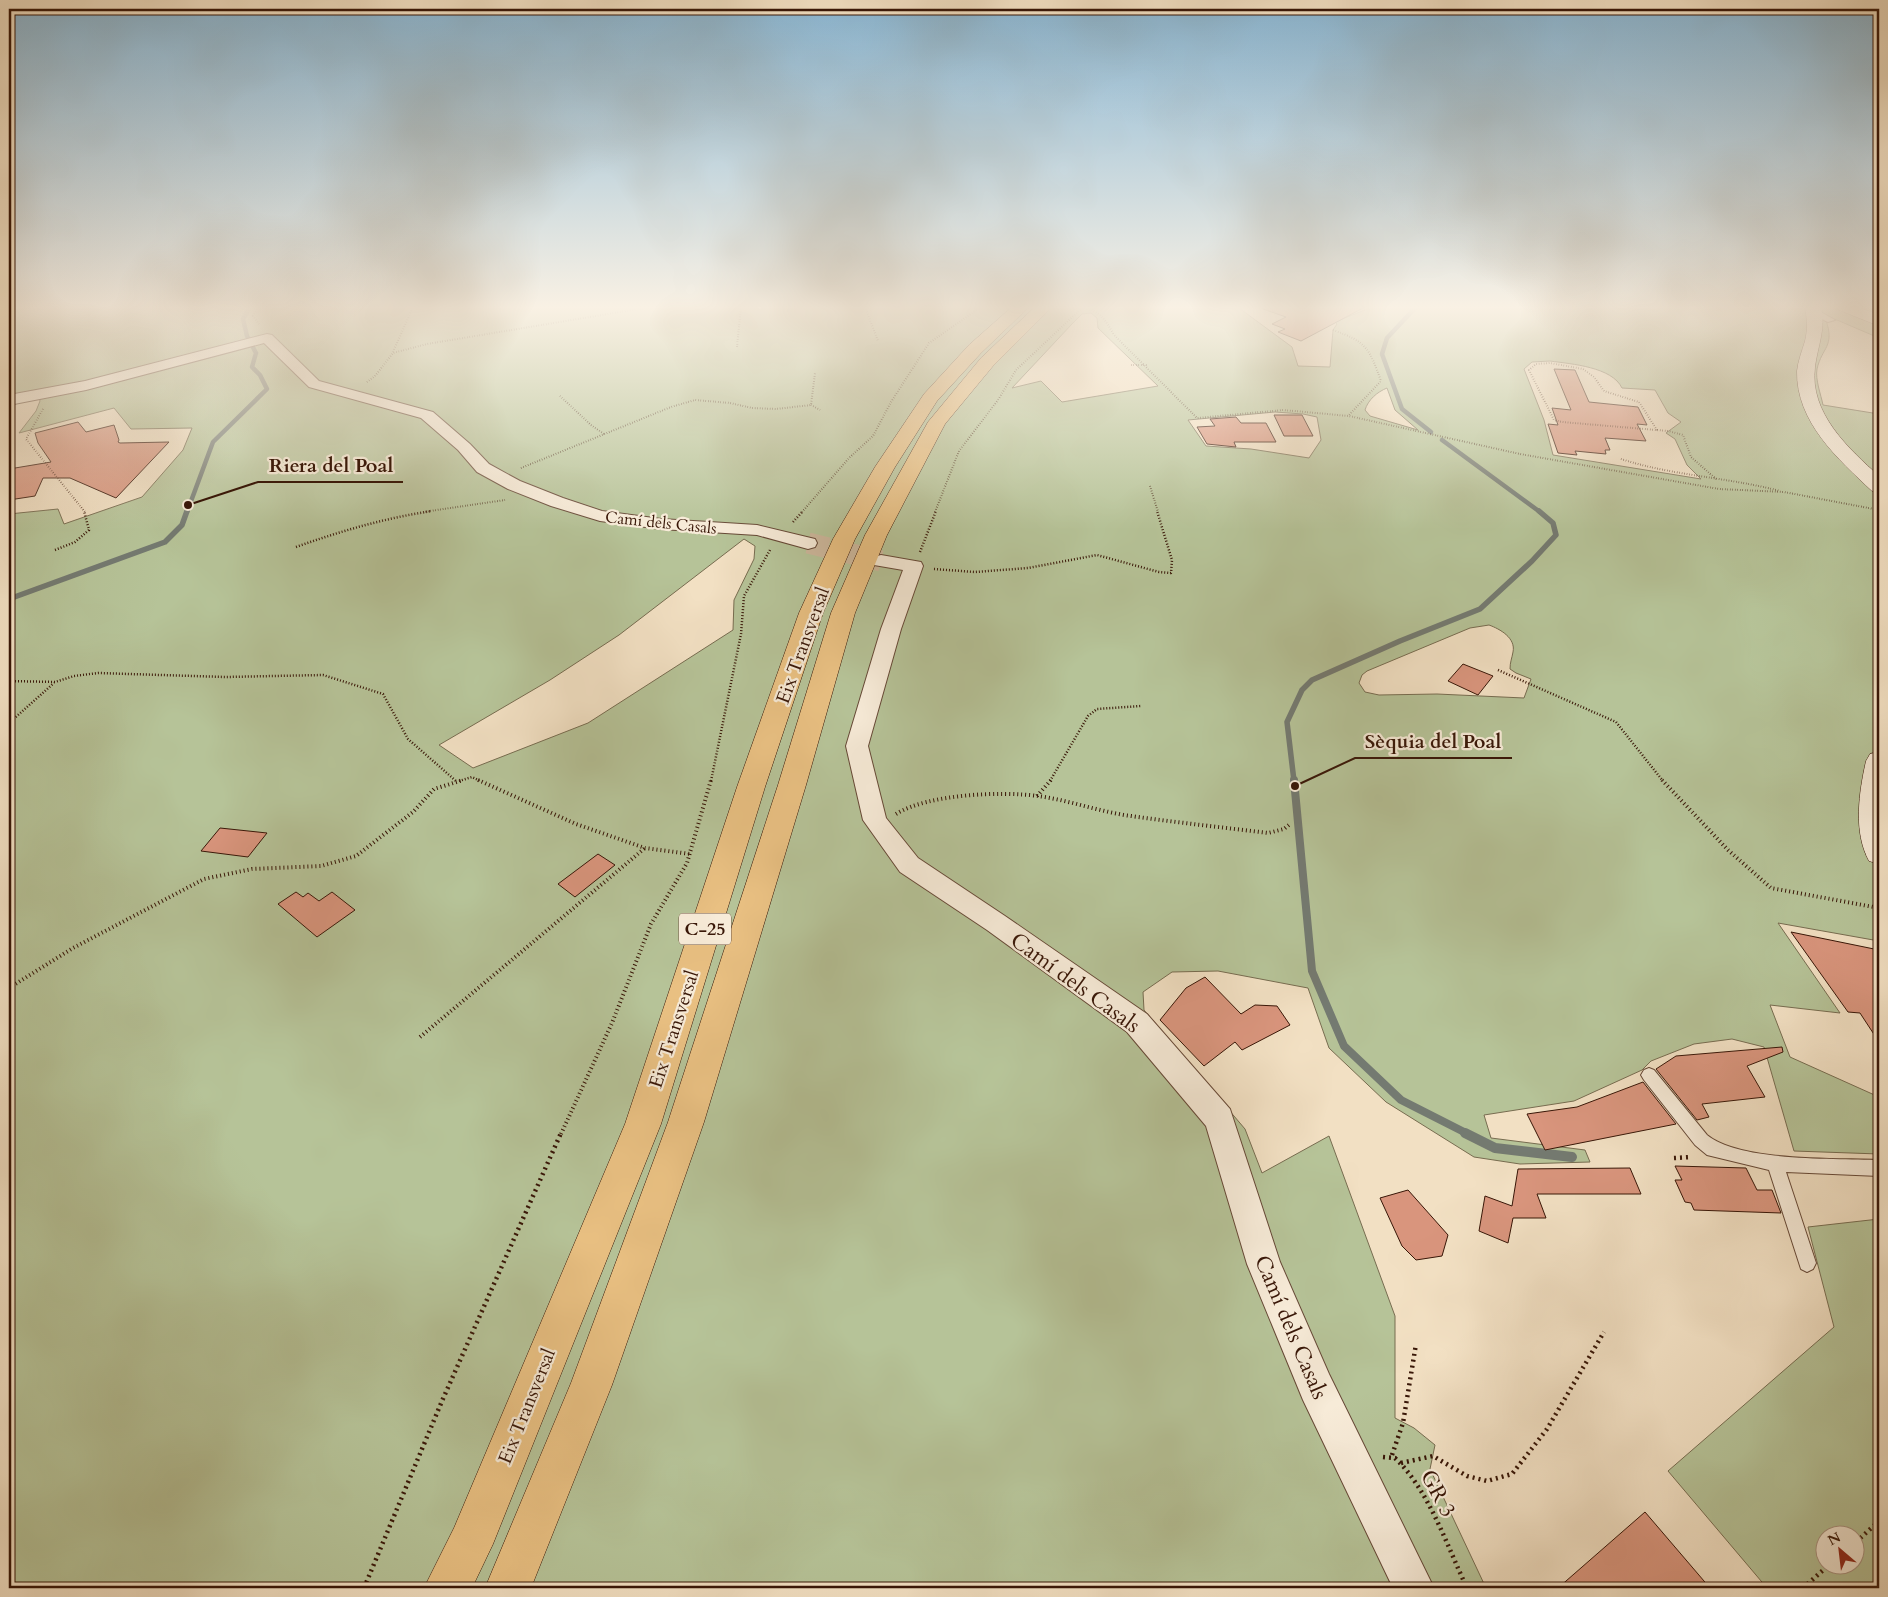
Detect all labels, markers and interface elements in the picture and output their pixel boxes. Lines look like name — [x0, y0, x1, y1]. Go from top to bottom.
callout: Riera del Poal — [258, 447, 403, 482]
text: Riera del Poal — [269, 452, 393, 479]
street label: Camí dels Casals — [604, 506, 718, 540]
street label: Eix Transversal — [770, 583, 836, 707]
callout: Sèquia del Poal — [1355, 723, 1512, 758]
text: Sèquia del Poal — [1365, 728, 1501, 755]
road number: C-25 — [679, 914, 731, 944]
street label: Camí dels Casals — [1004, 925, 1146, 1040]
street label: Eix Transversal — [643, 967, 705, 1092]
street label: Camí dels Casals — [1247, 1251, 1335, 1404]
street label: Eix Transversal — [492, 1345, 562, 1468]
street label: GR 3 — [1413, 1464, 1463, 1523]
north arrow — [1816, 1524, 1866, 1574]
text: N — [1824, 1528, 1844, 1550]

